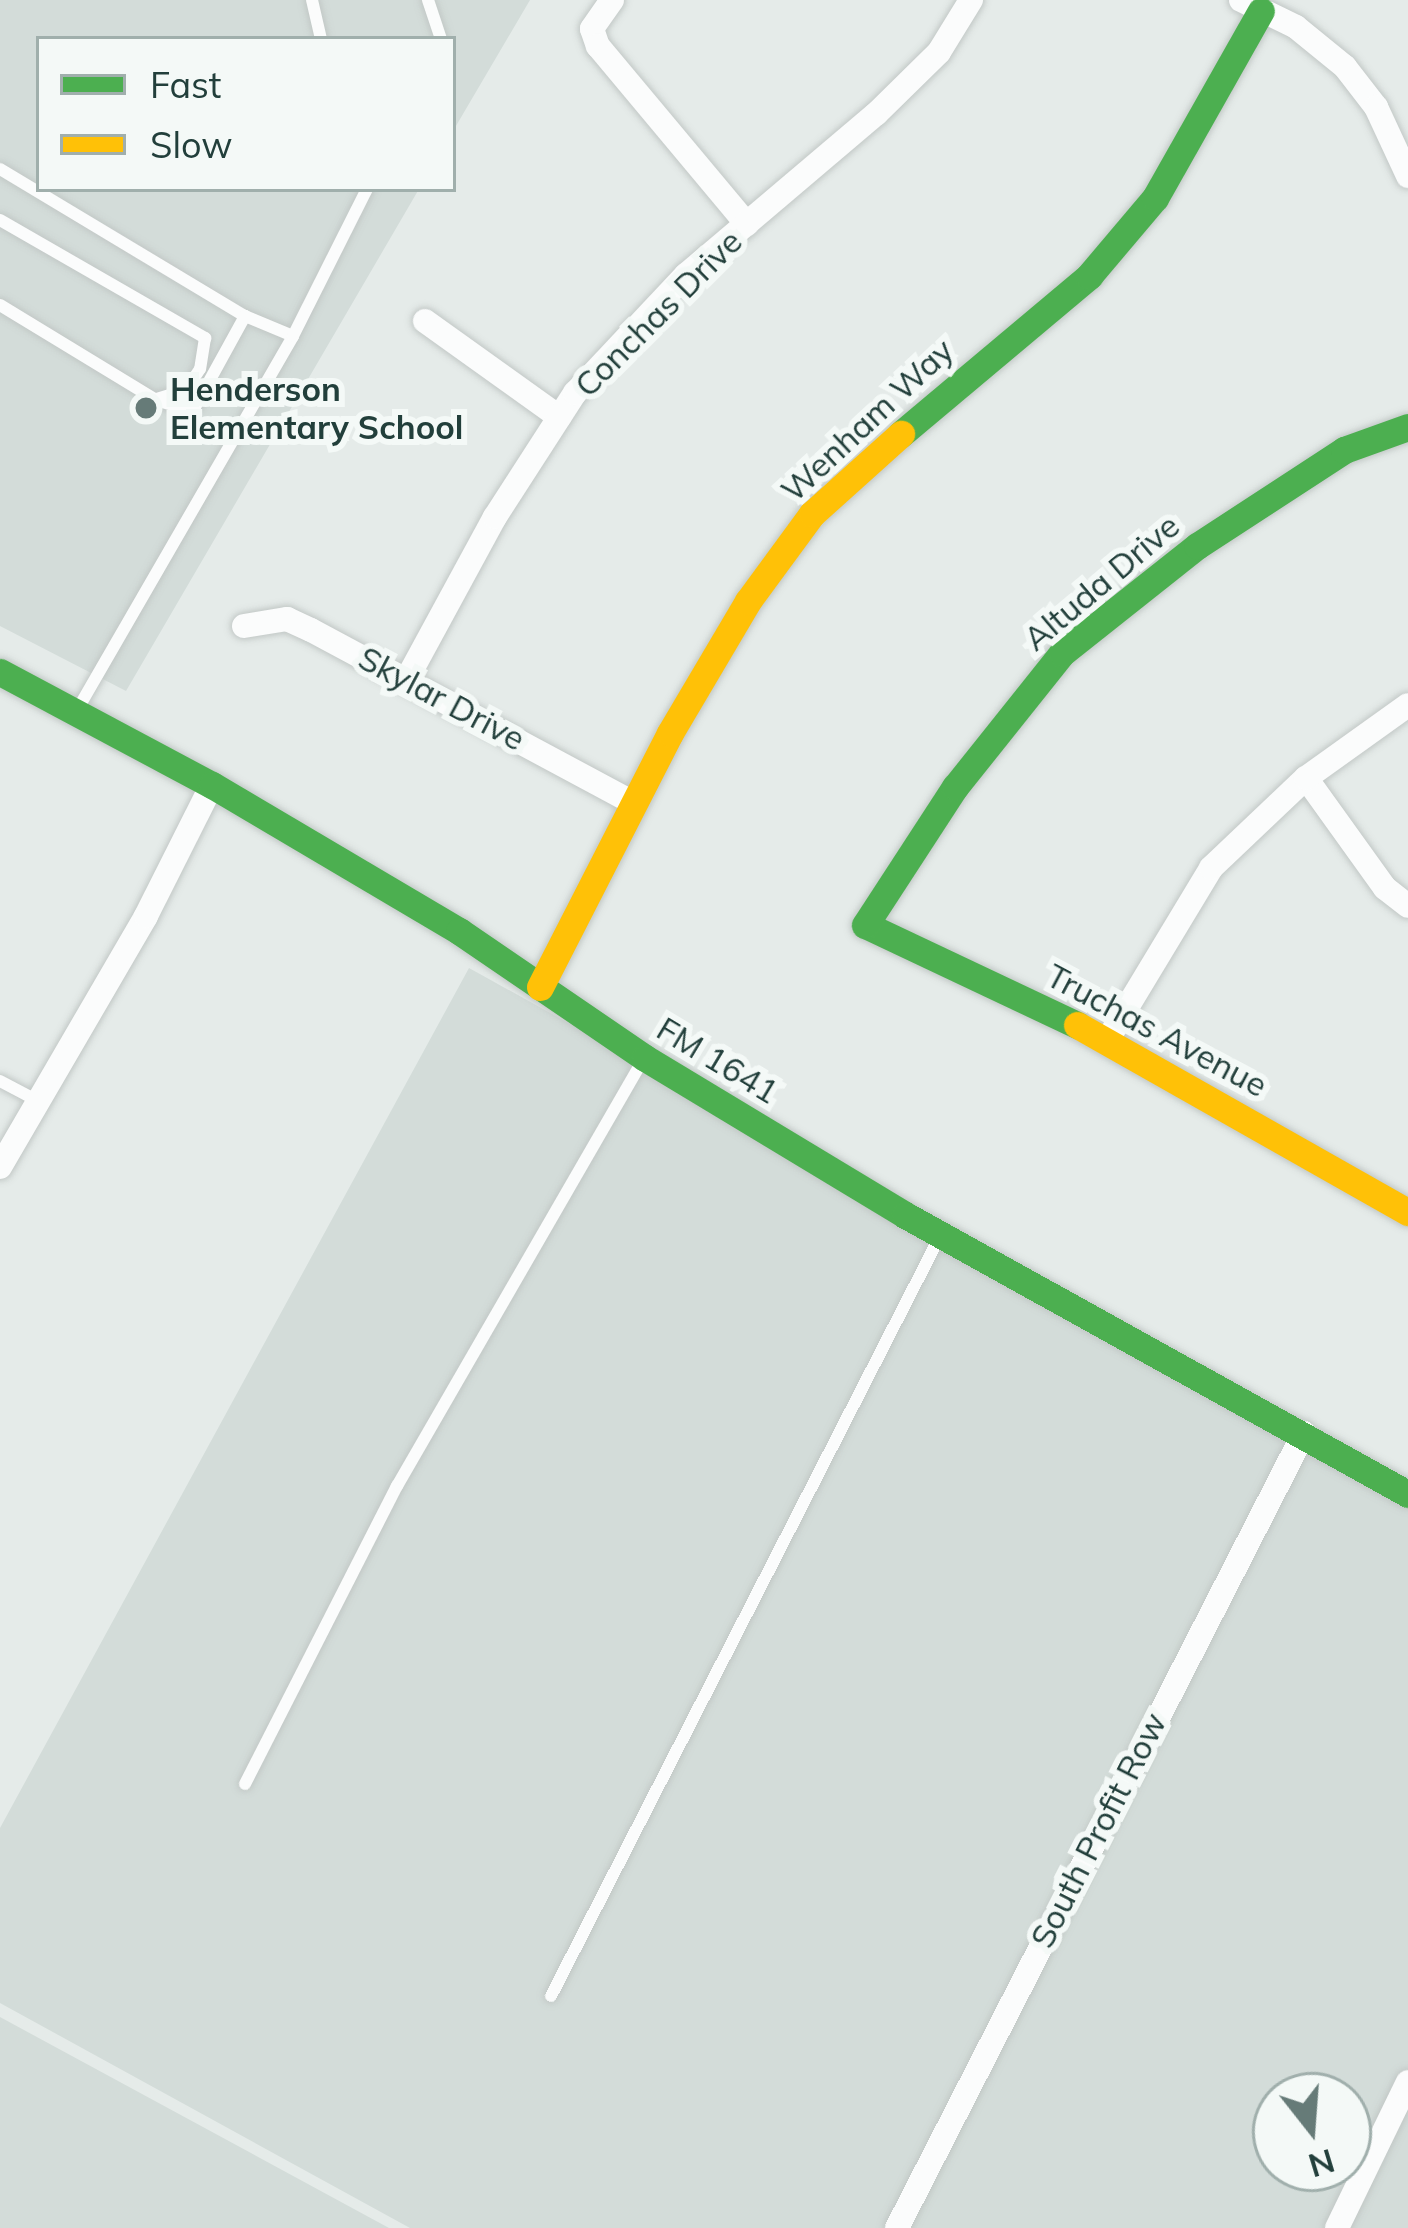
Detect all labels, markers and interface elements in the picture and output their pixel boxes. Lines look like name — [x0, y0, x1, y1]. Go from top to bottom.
legend — [36, 36, 456, 192]
text: Fast — [150, 62, 221, 107]
text: Slow — [150, 122, 233, 167]
street label: Conchas Drive — [566, 221, 750, 405]
street label: Wenham Way — [773, 330, 961, 510]
place label: Henderson Elementary School — [170, 369, 463, 447]
marker: Henderson Elementary School — [133, 395, 159, 421]
street label: Altuda Drive — [1015, 506, 1187, 658]
street label: Skylar Drive — [352, 638, 532, 758]
street label: Truchas Avenue — [1040, 955, 1274, 1105]
street label: FM 1641 — [650, 1008, 786, 1112]
street label: South Profit Row — [1022, 1706, 1174, 1954]
north arrow — [1252, 2072, 1372, 2192]
text: N — [1304, 2141, 1340, 2187]

